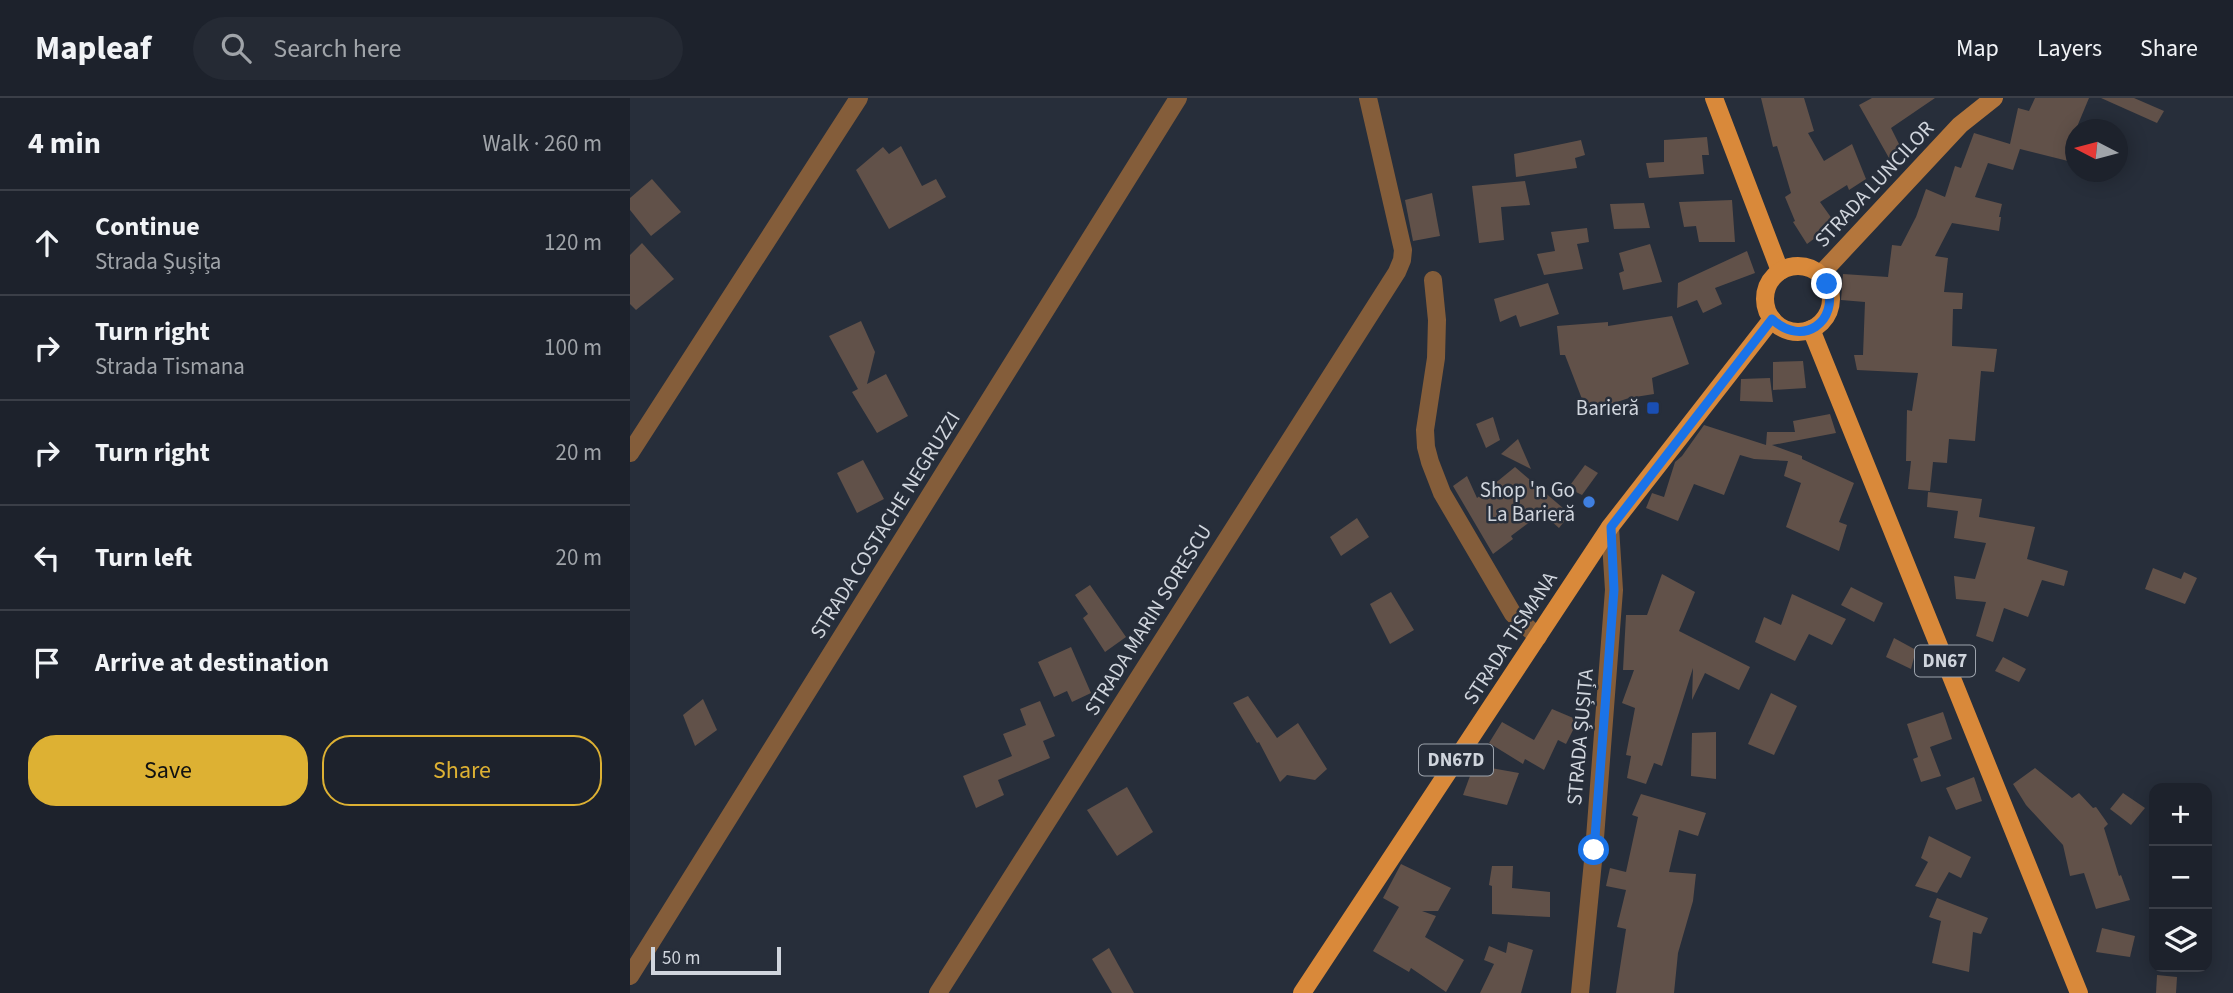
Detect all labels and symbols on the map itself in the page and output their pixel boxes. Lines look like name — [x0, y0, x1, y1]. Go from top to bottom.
street label: STRADA LUNCILOR — [1807, 114, 1941, 254]
north arrow — [2065, 119, 2128, 182]
route end — [1811, 268, 1842, 299]
place label: Barieră — [1576, 393, 1639, 423]
marker: Barieră — [1645, 400, 1661, 416]
street label: STRADA COSTACHE NEGRUZZI — [803, 405, 967, 645]
place label: Shop 'n Go La Barieră — [1480, 475, 1575, 529]
marker: Shop 'n Go La Barieră — [1581, 494, 1597, 510]
street label: STRADA MARIN SORESCU — [1077, 519, 1219, 721]
street label: STRADA TISMANA — [1456, 565, 1565, 710]
road number: DN67 — [1915, 646, 1975, 676]
street label: STRADA ȘUȘIȚA — [1559, 667, 1601, 806]
road number: DN67D — [1419, 744, 1493, 776]
route start — [1578, 834, 1609, 865]
scale bar — [651, 944, 780, 976]

